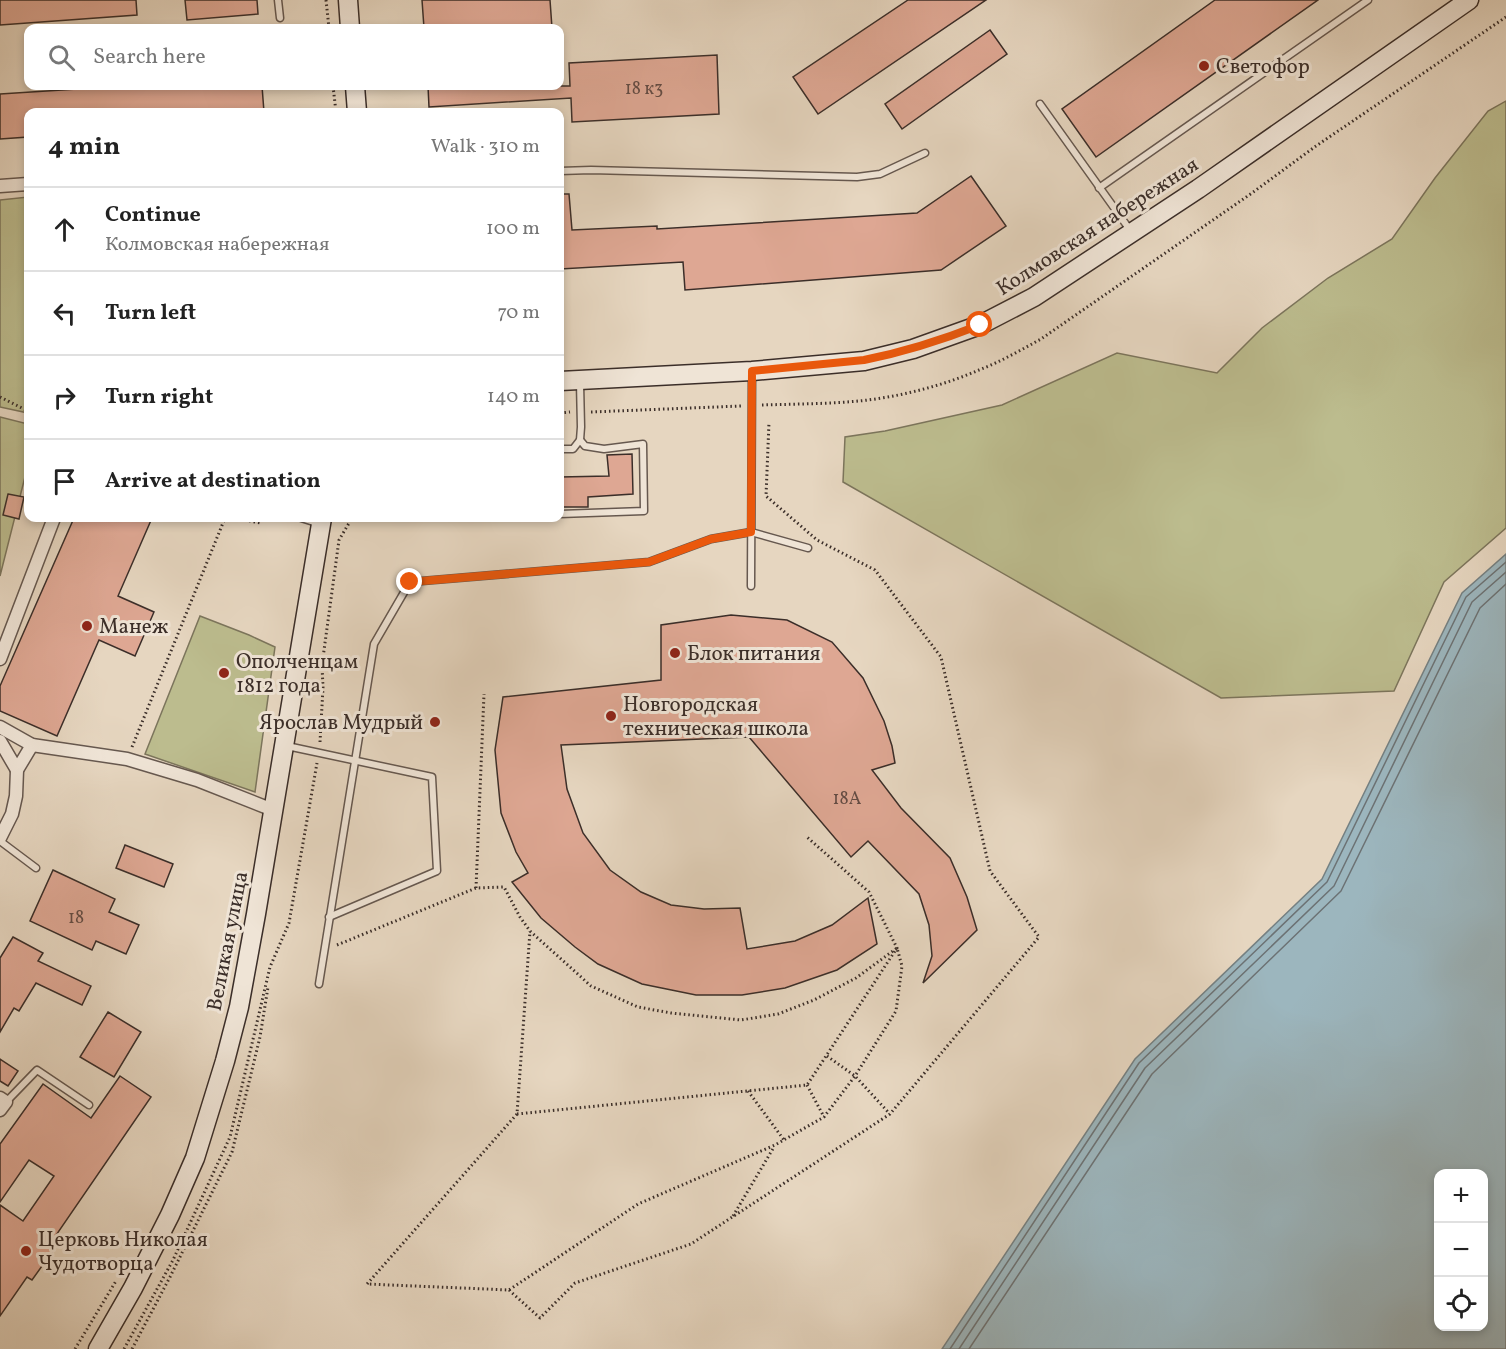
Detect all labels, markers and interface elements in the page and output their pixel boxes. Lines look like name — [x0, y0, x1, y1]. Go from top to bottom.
search box — [24, 24, 564, 90]
icon: search — [45, 41, 78, 74]
text: Search here — [93, 42, 206, 73]
place label: Светофор — [1216, 53, 1310, 82]
marker: Светофор — [1197, 59, 1211, 73]
house number: 18 к3 — [625, 77, 663, 102]
text: 4 min — [48, 129, 120, 165]
text: Walk · 310 m — [431, 133, 540, 161]
street label: Колмовская набережная — [991, 151, 1205, 304]
text: Continue — [105, 200, 201, 231]
icon: ahead — [48, 213, 81, 246]
text: 100 m — [486, 215, 540, 243]
text: Колмовская набережная — [105, 231, 329, 259]
icon: left — [48, 297, 81, 330]
text: Turn left — [105, 298, 196, 329]
text: 70 m — [497, 299, 540, 327]
route start — [966, 311, 992, 337]
icon: right — [48, 381, 81, 414]
text: Turn right — [105, 382, 213, 413]
text: 140 m — [487, 383, 540, 411]
icon: arrive — [48, 465, 81, 498]
text: Arrive at destination — [105, 466, 321, 497]
route end — [396, 568, 422, 594]
place label: Манеж — [99, 613, 169, 642]
marker: Манеж — [80, 619, 94, 633]
place label: Блок питания — [687, 640, 820, 669]
marker: Блок питания — [668, 646, 682, 660]
place label: Ополченцам 1812 года — [236, 648, 358, 701]
marker: Ополченцам 1812 года — [217, 666, 231, 680]
place label: Новгородская техническая школа — [623, 691, 809, 744]
place label: Ярослав Мудрый — [259, 709, 423, 738]
marker: Новгородская техническая школа — [604, 709, 618, 723]
marker: Ярослав Мудрый — [428, 715, 442, 729]
house number: 18А — [833, 787, 862, 812]
street label: Великая улица — [201, 869, 256, 1014]
house number: 18 — [68, 906, 84, 931]
map controls — [1434, 1169, 1488, 1331]
button: + — [1434, 1169, 1488, 1223]
button: − — [1434, 1223, 1488, 1277]
place label: Церковь Николая Чудотворца — [38, 1226, 208, 1279]
marker: Церковь Николая Чудотворца — [19, 1244, 33, 1258]
button: locate — [1434, 1277, 1488, 1331]

